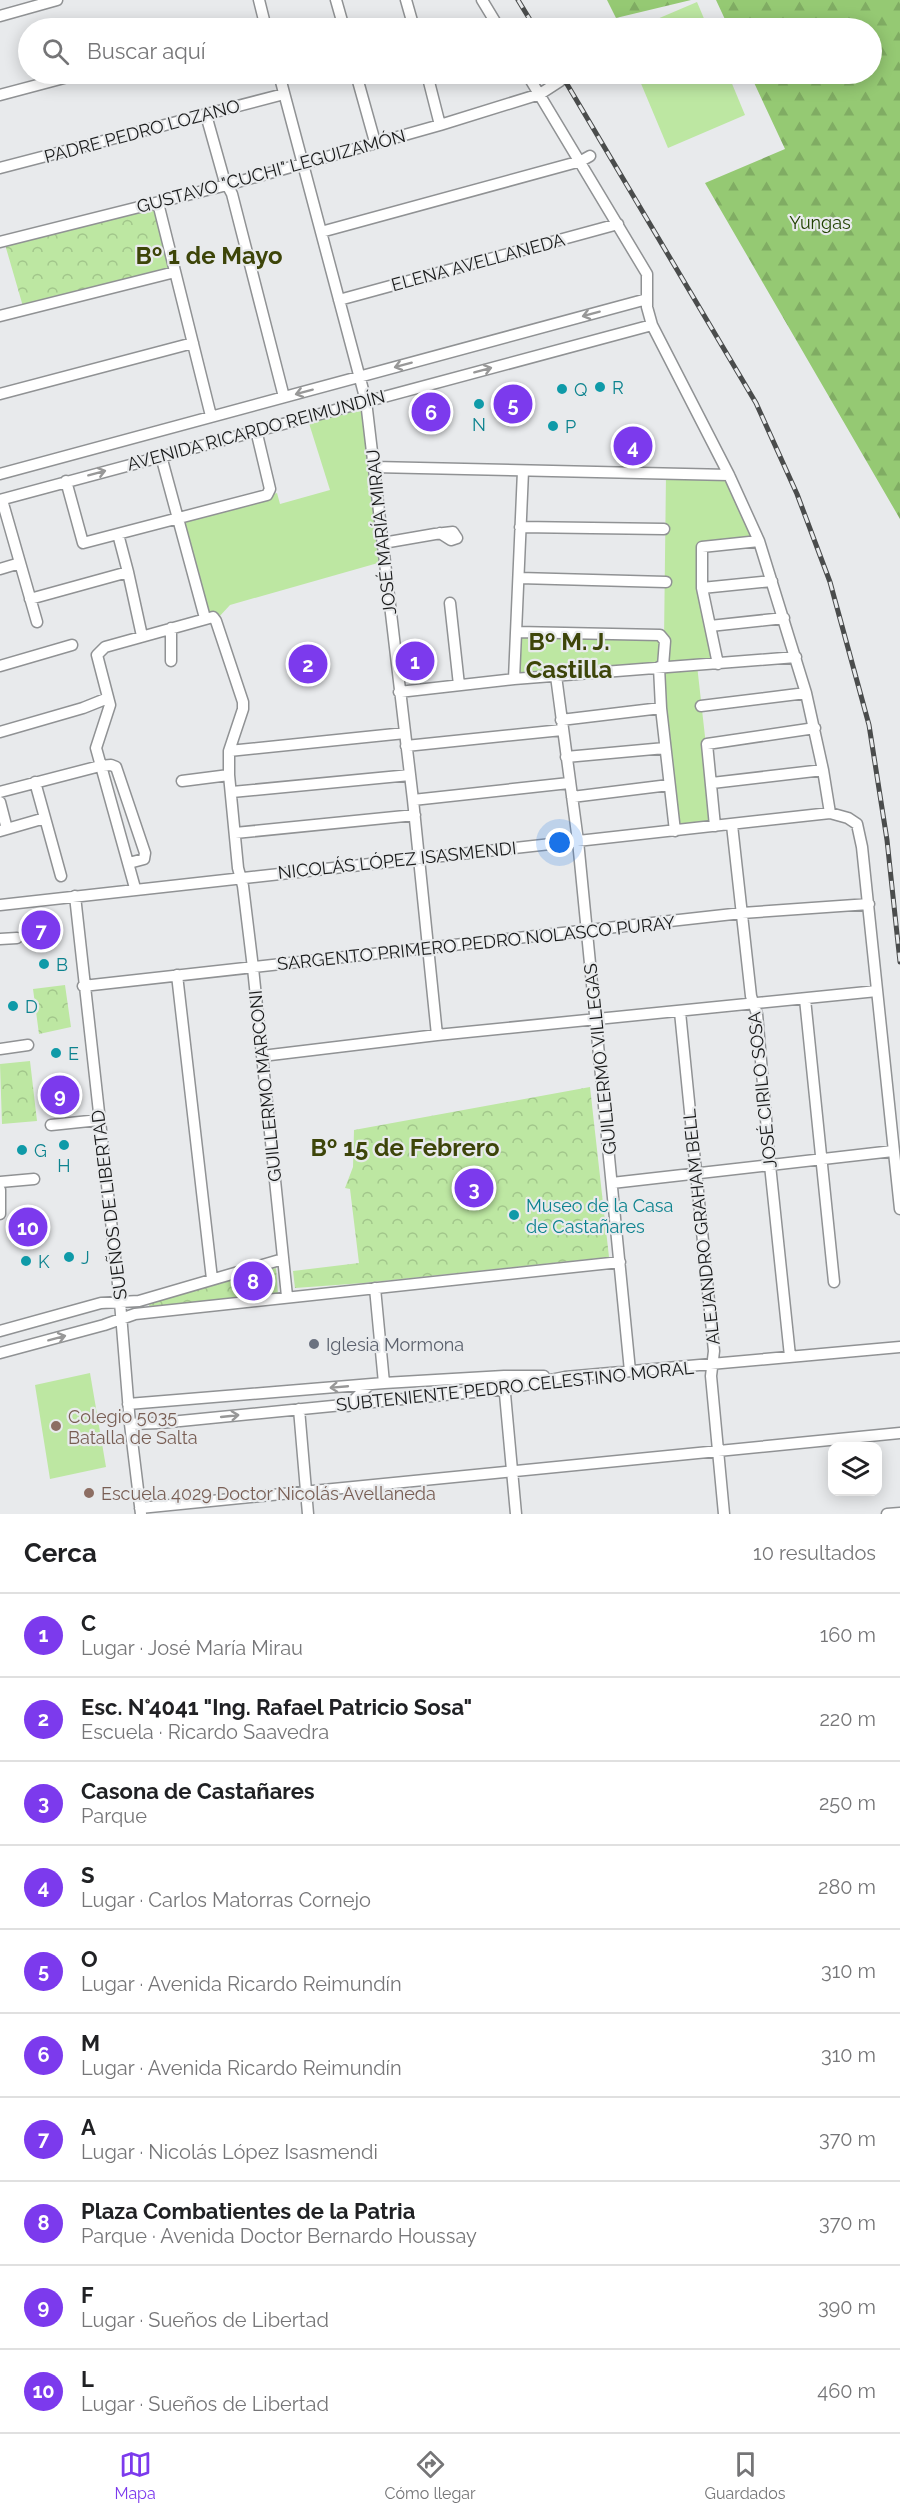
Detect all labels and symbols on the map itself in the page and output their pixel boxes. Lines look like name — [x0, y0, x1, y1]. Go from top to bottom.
street label: PADRE PEDRO LOZANO — [42, 95, 242, 167]
street label: GUSTAVO "CUCHI" LEGUIZAMÓN — [134, 124, 408, 217]
park label: Yungas — [789, 212, 851, 233]
street label: ELENA AVELLANEDA — [389, 229, 567, 295]
district label: Bº 1 de Mayo — [135, 241, 283, 270]
one-way arrow — [582, 309, 601, 320]
one-way arrow — [394, 360, 413, 371]
one-way arrow — [473, 363, 492, 375]
place label: R — [612, 377, 624, 398]
place label: Q — [574, 379, 587, 400]
marker: R — [593, 380, 607, 394]
pin: 5 — [494, 382, 532, 426]
marker: Q — [555, 382, 569, 396]
street label: AVENIDA RICARDO REIMUNDÍN — [124, 384, 387, 475]
one-way arrow — [294, 386, 313, 398]
pin: 6 — [412, 390, 450, 434]
marker: N — [472, 397, 486, 411]
place label: N — [472, 414, 486, 435]
place label: P — [565, 416, 576, 437]
marker: P — [546, 419, 560, 433]
pin: 4 — [614, 424, 652, 468]
street label: JOSÉ MARÍA MIRAU — [361, 448, 400, 616]
one-way arrow — [87, 467, 106, 479]
district label: Bº M. J. Castilla — [526, 627, 612, 684]
pin: 1 — [396, 638, 434, 684]
pin: 2 — [288, 642, 328, 686]
your location — [545, 828, 574, 857]
street label: NICOLÁS LÓPEZ ISASMENDI — [277, 836, 517, 883]
pin: 7 — [22, 908, 60, 952]
street label: SARGENTO PRIMERO PEDRO NOLASCO PURAY — [276, 912, 676, 974]
place label: B — [56, 954, 68, 975]
marker: B — [37, 957, 51, 971]
street label: GUILLERMO VILLEGAS — [580, 962, 620, 1156]
street label: GUILLERMO MARCONI — [245, 989, 285, 1183]
place label: D — [25, 996, 38, 1017]
marker: D — [6, 999, 20, 1013]
street label: JOSÉ CIRILO SOSA — [742, 1011, 781, 1169]
place label: E — [68, 1043, 79, 1064]
marker: E — [49, 1046, 63, 1060]
pin: 9 — [40, 1072, 80, 1118]
street label: ALEJANDRO GRAHAM BELL — [678, 1107, 724, 1346]
street label: SUEÑOS DE LIBERTAD — [87, 1109, 131, 1301]
district label: Bº 15 de Febrero — [310, 1133, 500, 1162]
marker: H — [57, 1138, 71, 1152]
place label: G — [34, 1140, 47, 1161]
marker: G — [15, 1143, 29, 1157]
place label: H — [57, 1155, 71, 1176]
pin: 3 — [454, 1166, 494, 1210]
place label: Museo de la Casa de Castañares — [526, 1195, 673, 1237]
pin: 10 — [9, 1204, 48, 1250]
marker: Museo de la Casa de Castañares — [507, 1208, 521, 1222]
place label: J — [81, 1247, 90, 1268]
marker: J — [62, 1250, 76, 1264]
place label: K — [38, 1251, 50, 1272]
marker: K — [19, 1254, 33, 1268]
pin: 8 — [234, 1258, 272, 1304]
one-way arrow — [47, 1331, 66, 1343]
place label: Iglesia Mormona — [326, 1334, 464, 1355]
marker: Iglesia Mormona — [307, 1337, 321, 1351]
street label: SUBTENIENTE PEDRO CELESTINO MORAL — [335, 1357, 695, 1415]
one-way arrow — [330, 1382, 350, 1393]
place label: Colegio 5035 Batalla de Salta — [68, 1406, 198, 1448]
one-way arrow — [220, 1410, 240, 1421]
marker: Colegio 5035 Batalla de Salta — [49, 1419, 63, 1433]
place label: Escuela 4029 Doctor Nicolás Avellaneda — [101, 1483, 436, 1504]
marker: Escuela 4029 Doctor Nicolás Avellaneda — [82, 1486, 96, 1500]

